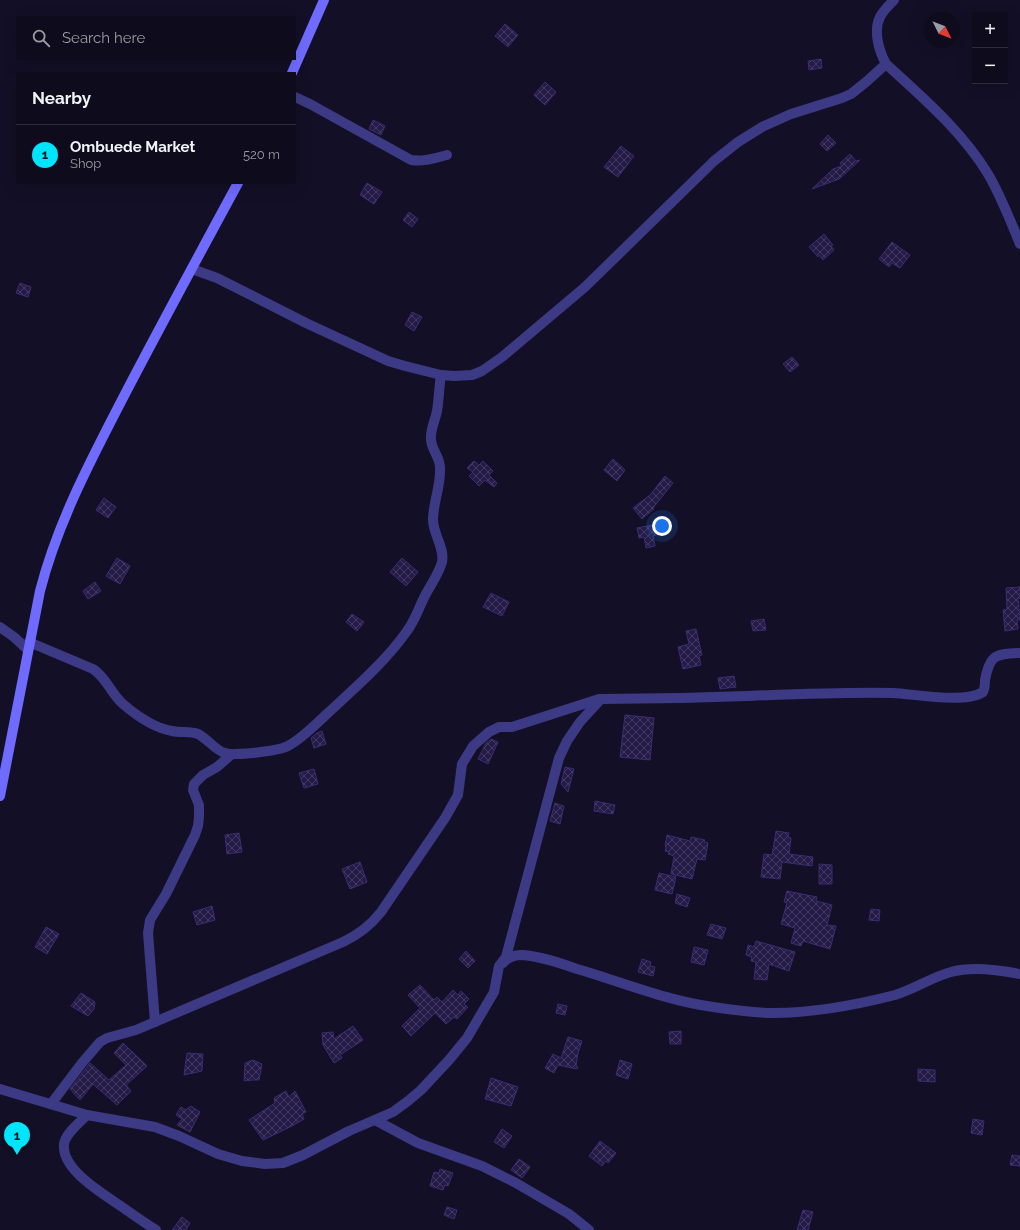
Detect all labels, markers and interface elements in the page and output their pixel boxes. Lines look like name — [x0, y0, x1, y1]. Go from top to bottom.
north arrow — [924, 12, 960, 48]
map controls — [972, 12, 1008, 84]
button: + — [972, 12, 1008, 48]
search box — [16, 16, 296, 60]
icon: search — [30, 27, 52, 49]
text: Search here — [62, 29, 145, 47]
button: − — [972, 48, 1008, 84]
text: Nearby — [32, 88, 91, 108]
text: Ombuede Market — [70, 138, 195, 156]
text: 1 — [42, 147, 48, 162]
text: 520 m — [243, 147, 280, 162]
text: Shop — [70, 156, 101, 171]
your location — [652, 516, 672, 536]
pin: 1 — [4, 1122, 30, 1155]

